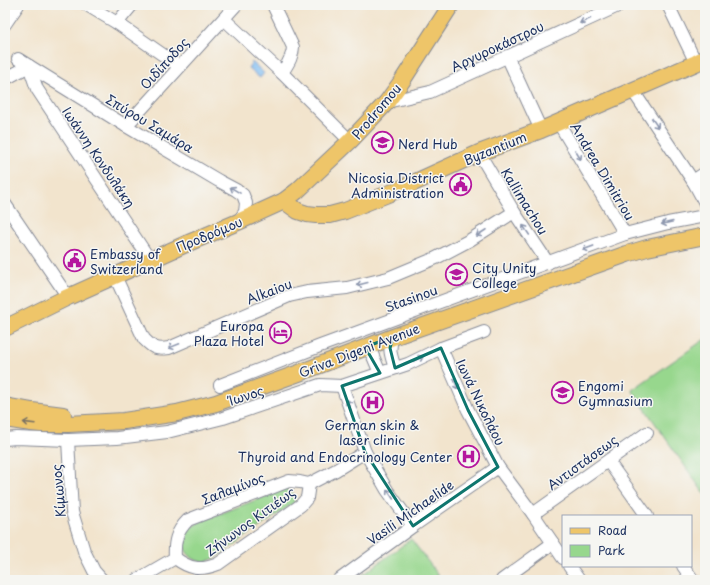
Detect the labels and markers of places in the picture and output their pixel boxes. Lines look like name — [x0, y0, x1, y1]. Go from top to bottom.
school or university icon: Nerd Hub — [369, 130, 395, 156]
place label: Nerd Hub — [398, 134, 458, 153]
place label: Nicosia District Administration — [348, 168, 444, 202]
public building icon: Nicosia District Administration — [447, 171, 473, 197]
place label: Embassy of Switzerland — [90, 244, 163, 278]
public building icon: Embassy of Switzerland — [62, 247, 88, 273]
place label: City Unity College — [472, 258, 537, 292]
school or university icon: City Unity College — [443, 261, 469, 287]
place label: Europa Plaza Hotel — [194, 316, 264, 350]
hotel icon: Europa Plaza Hotel — [267, 319, 293, 345]
place label: Engomi Gymnasium — [578, 376, 653, 410]
school or university icon: Engomi Gymnasium — [550, 379, 576, 405]
hospital icon: German skin & laser clinic — [359, 389, 385, 415]
place label: German skin & laser clinic — [325, 415, 420, 449]
hospital icon: Thyroid and Endocrinology Center — [455, 443, 481, 469]
place label: Thyroid and Endocrinology Center — [238, 447, 453, 466]

